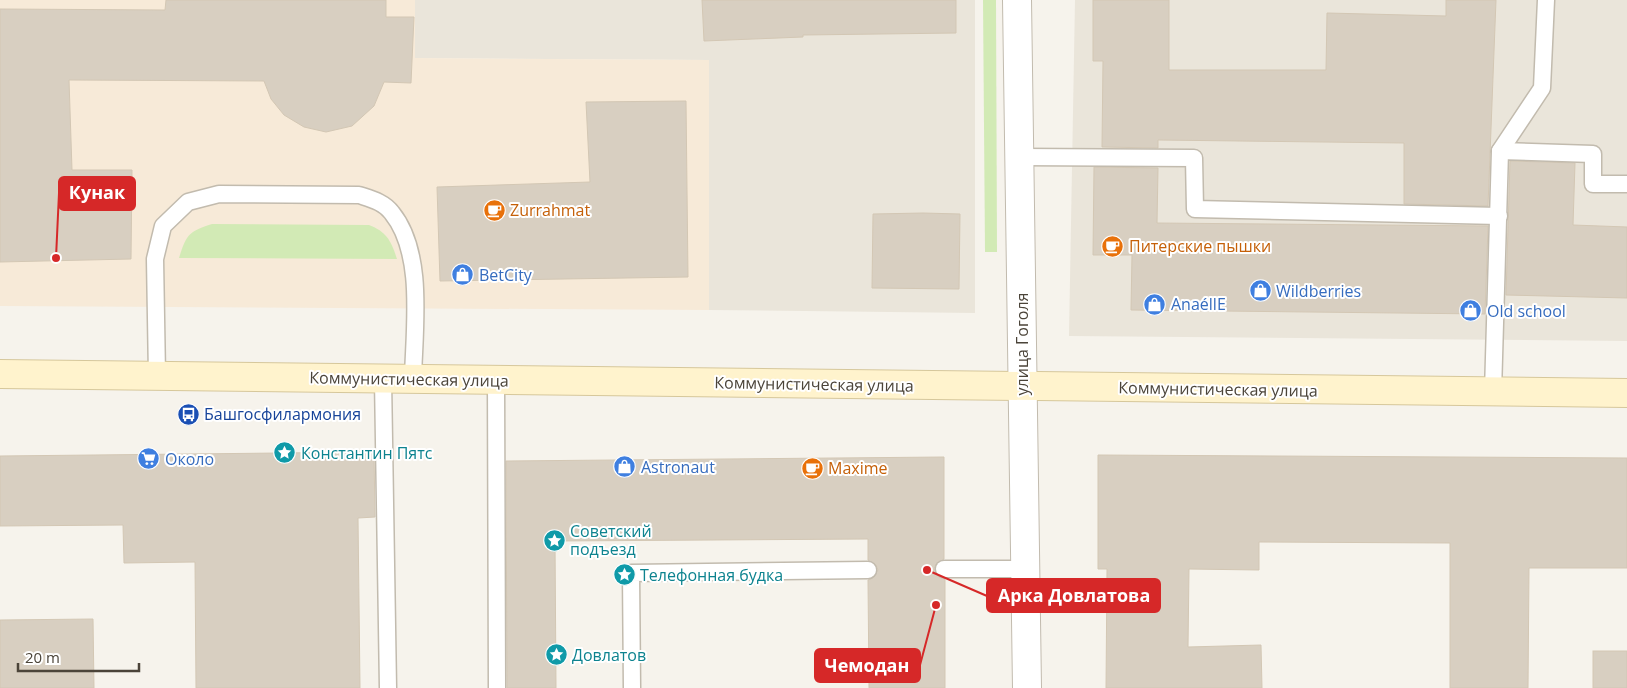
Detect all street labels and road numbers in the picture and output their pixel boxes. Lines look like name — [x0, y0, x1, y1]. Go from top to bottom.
street label: улица Гоголя — [1011, 293, 1033, 395]
street label: Коммунистическая улица — [309, 366, 509, 392]
street label: Коммунистическая улица — [714, 371, 914, 397]
street label: Коммунистическая улица — [1118, 376, 1318, 402]

